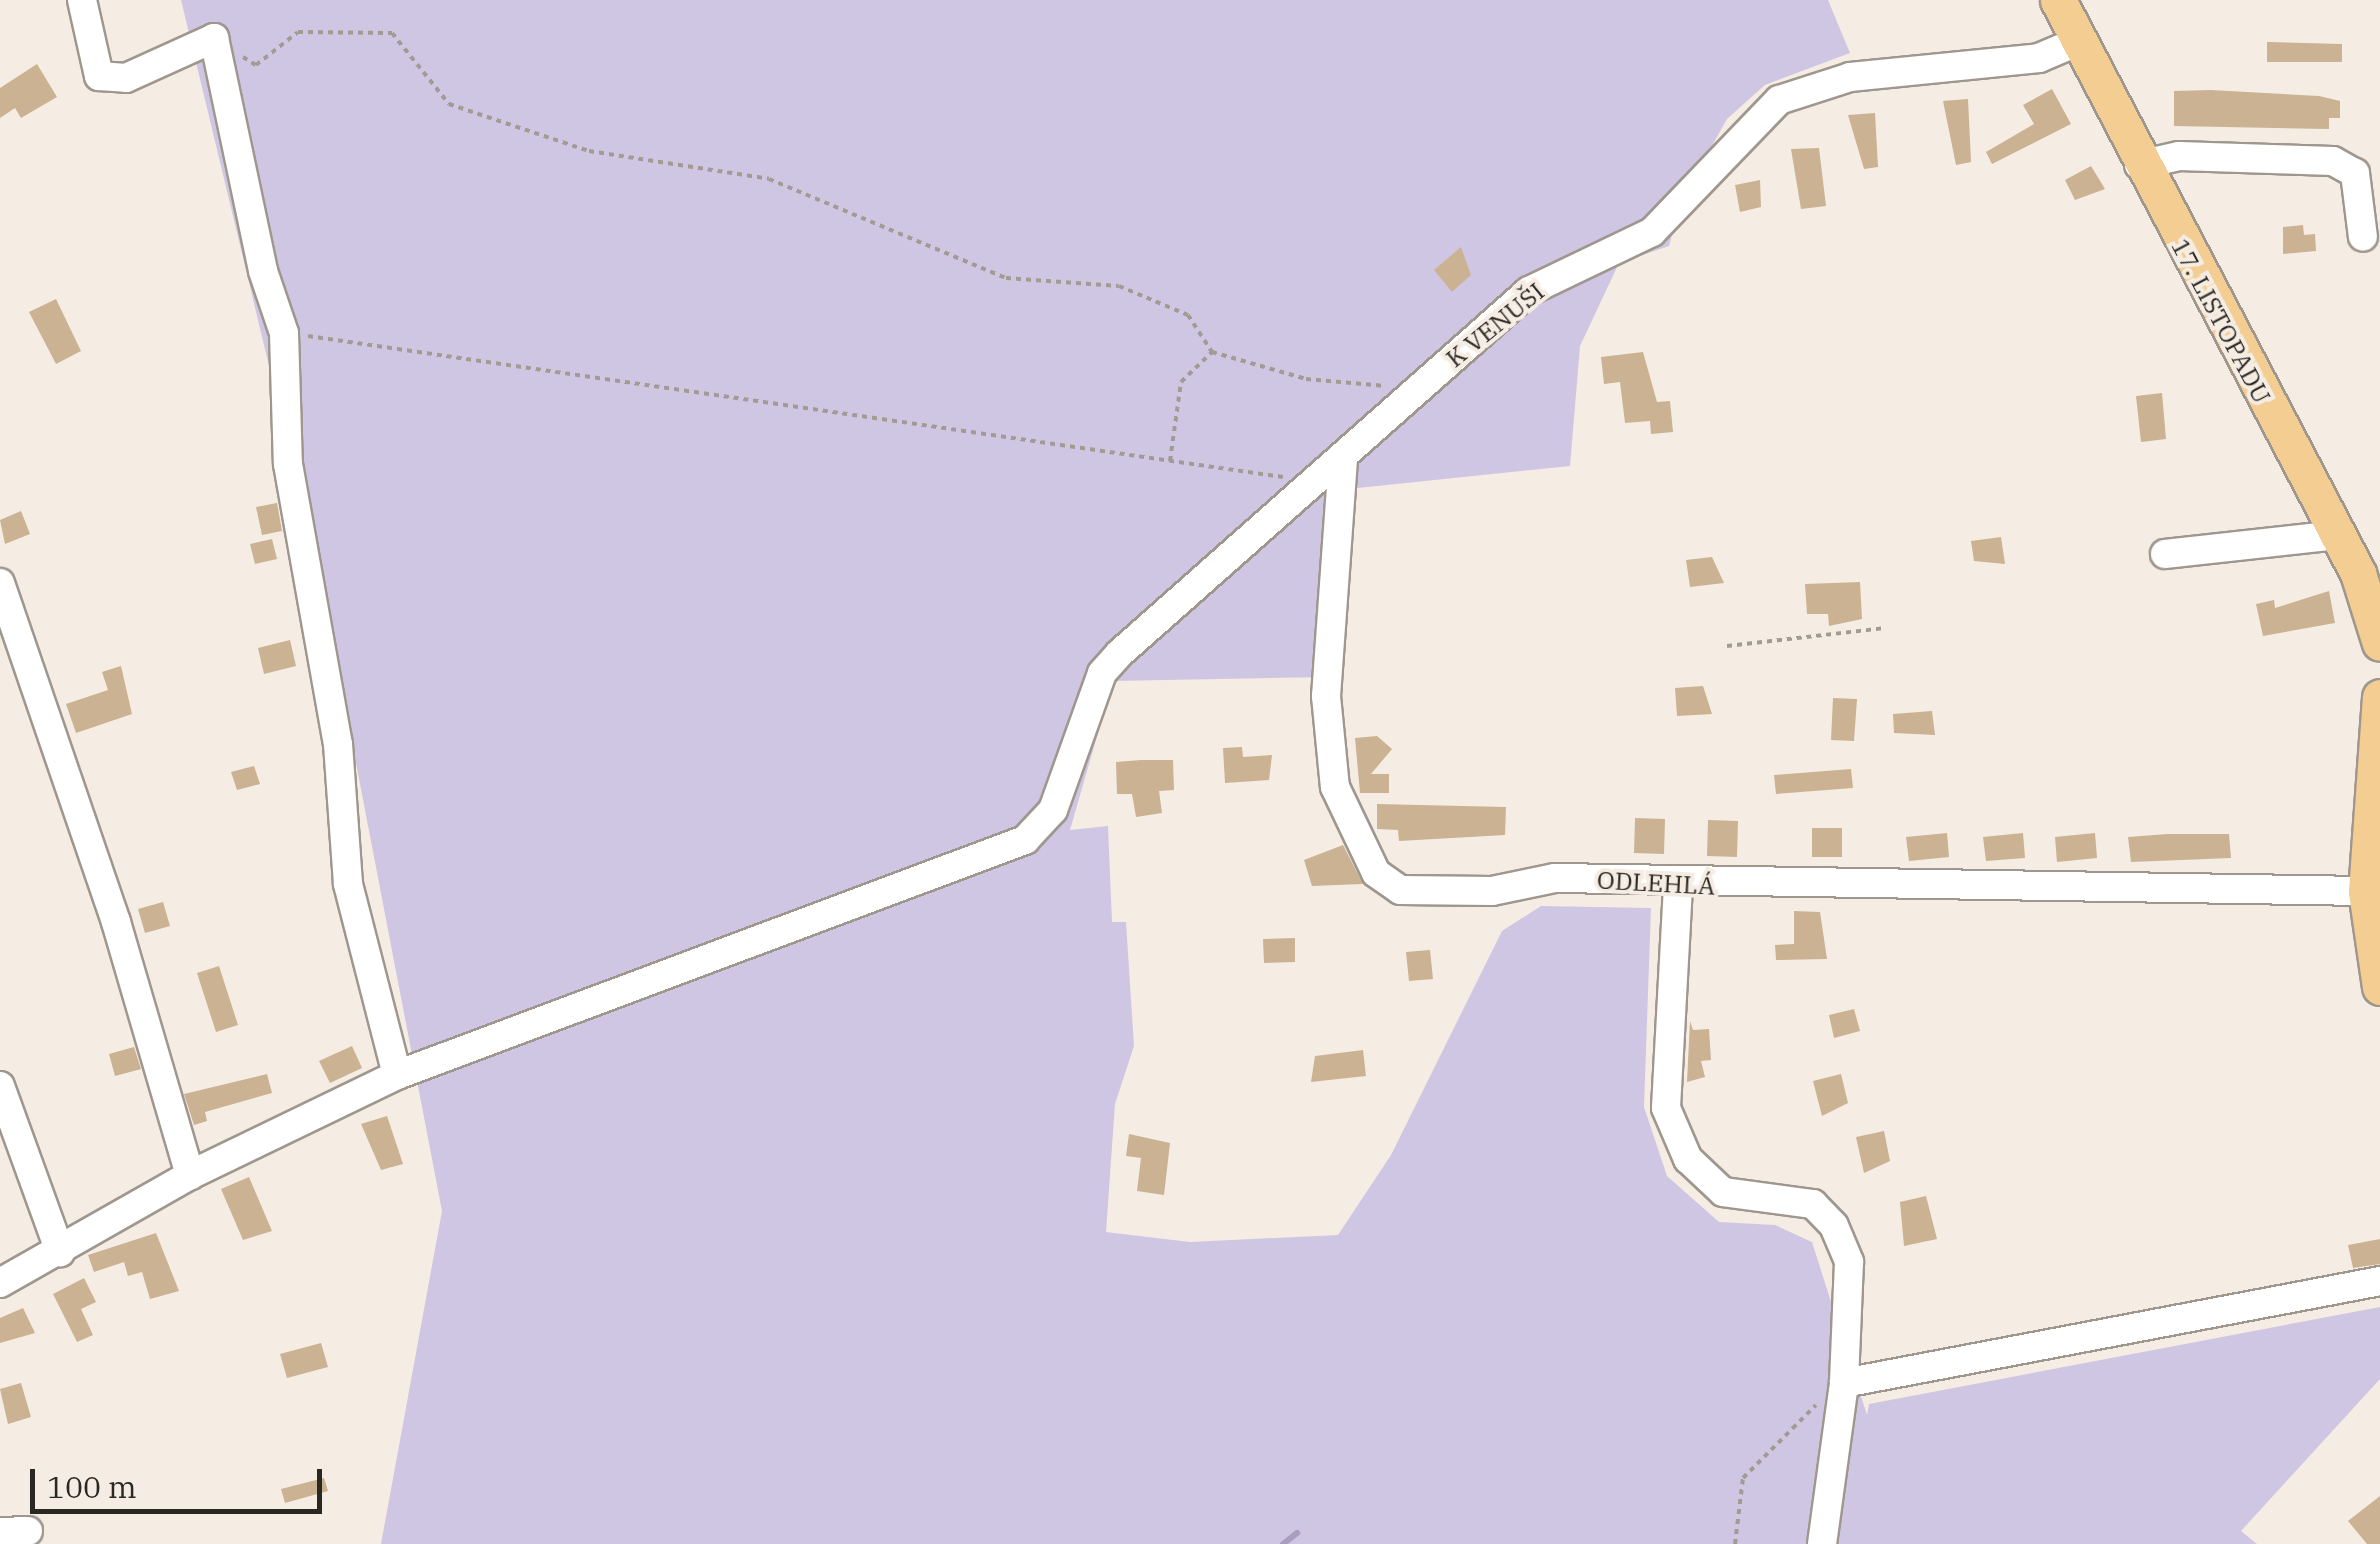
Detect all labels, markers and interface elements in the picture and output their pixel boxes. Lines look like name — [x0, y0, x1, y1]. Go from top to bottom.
street label: 17. LISTOPADU — [2165, 234, 2277, 408]
street label: K VENUŠI — [1440, 276, 1550, 374]
street label: ODLEHLÁ — [1596, 865, 1716, 901]
scale bar — [35, 1449, 328, 1511]
text: 100 m — [47, 1467, 137, 1506]

